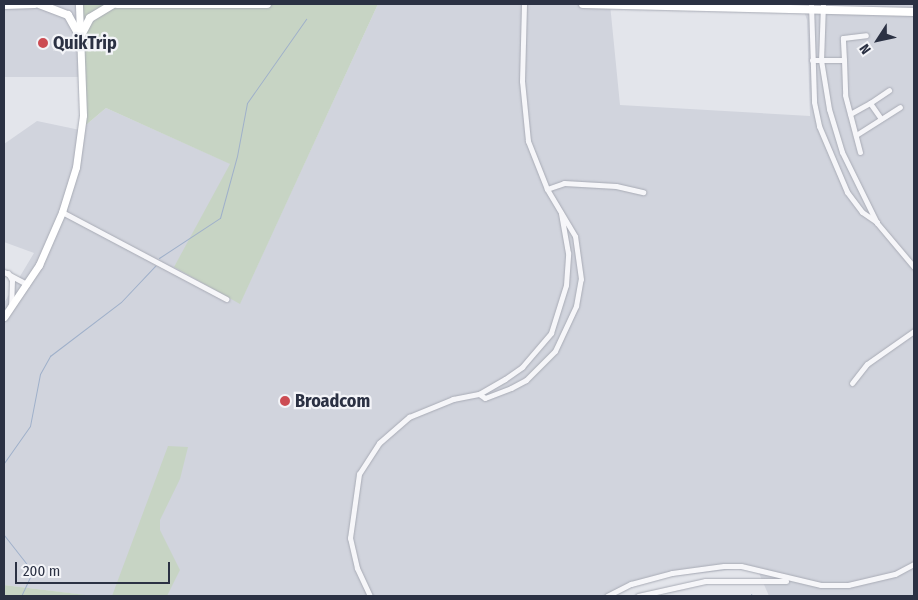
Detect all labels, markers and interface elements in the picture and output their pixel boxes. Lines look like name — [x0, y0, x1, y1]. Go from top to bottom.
north arrow — [853, 15, 903, 65]
place label: QuikTrip — [53, 32, 117, 54]
marker: QuikTrip — [37, 37, 49, 49]
text: N — [856, 41, 875, 57]
place label: Broadcom — [295, 390, 370, 412]
marker: Broadcom — [279, 395, 291, 407]
scale bar — [18, 552, 172, 584]
text: 200 m — [23, 562, 60, 580]

